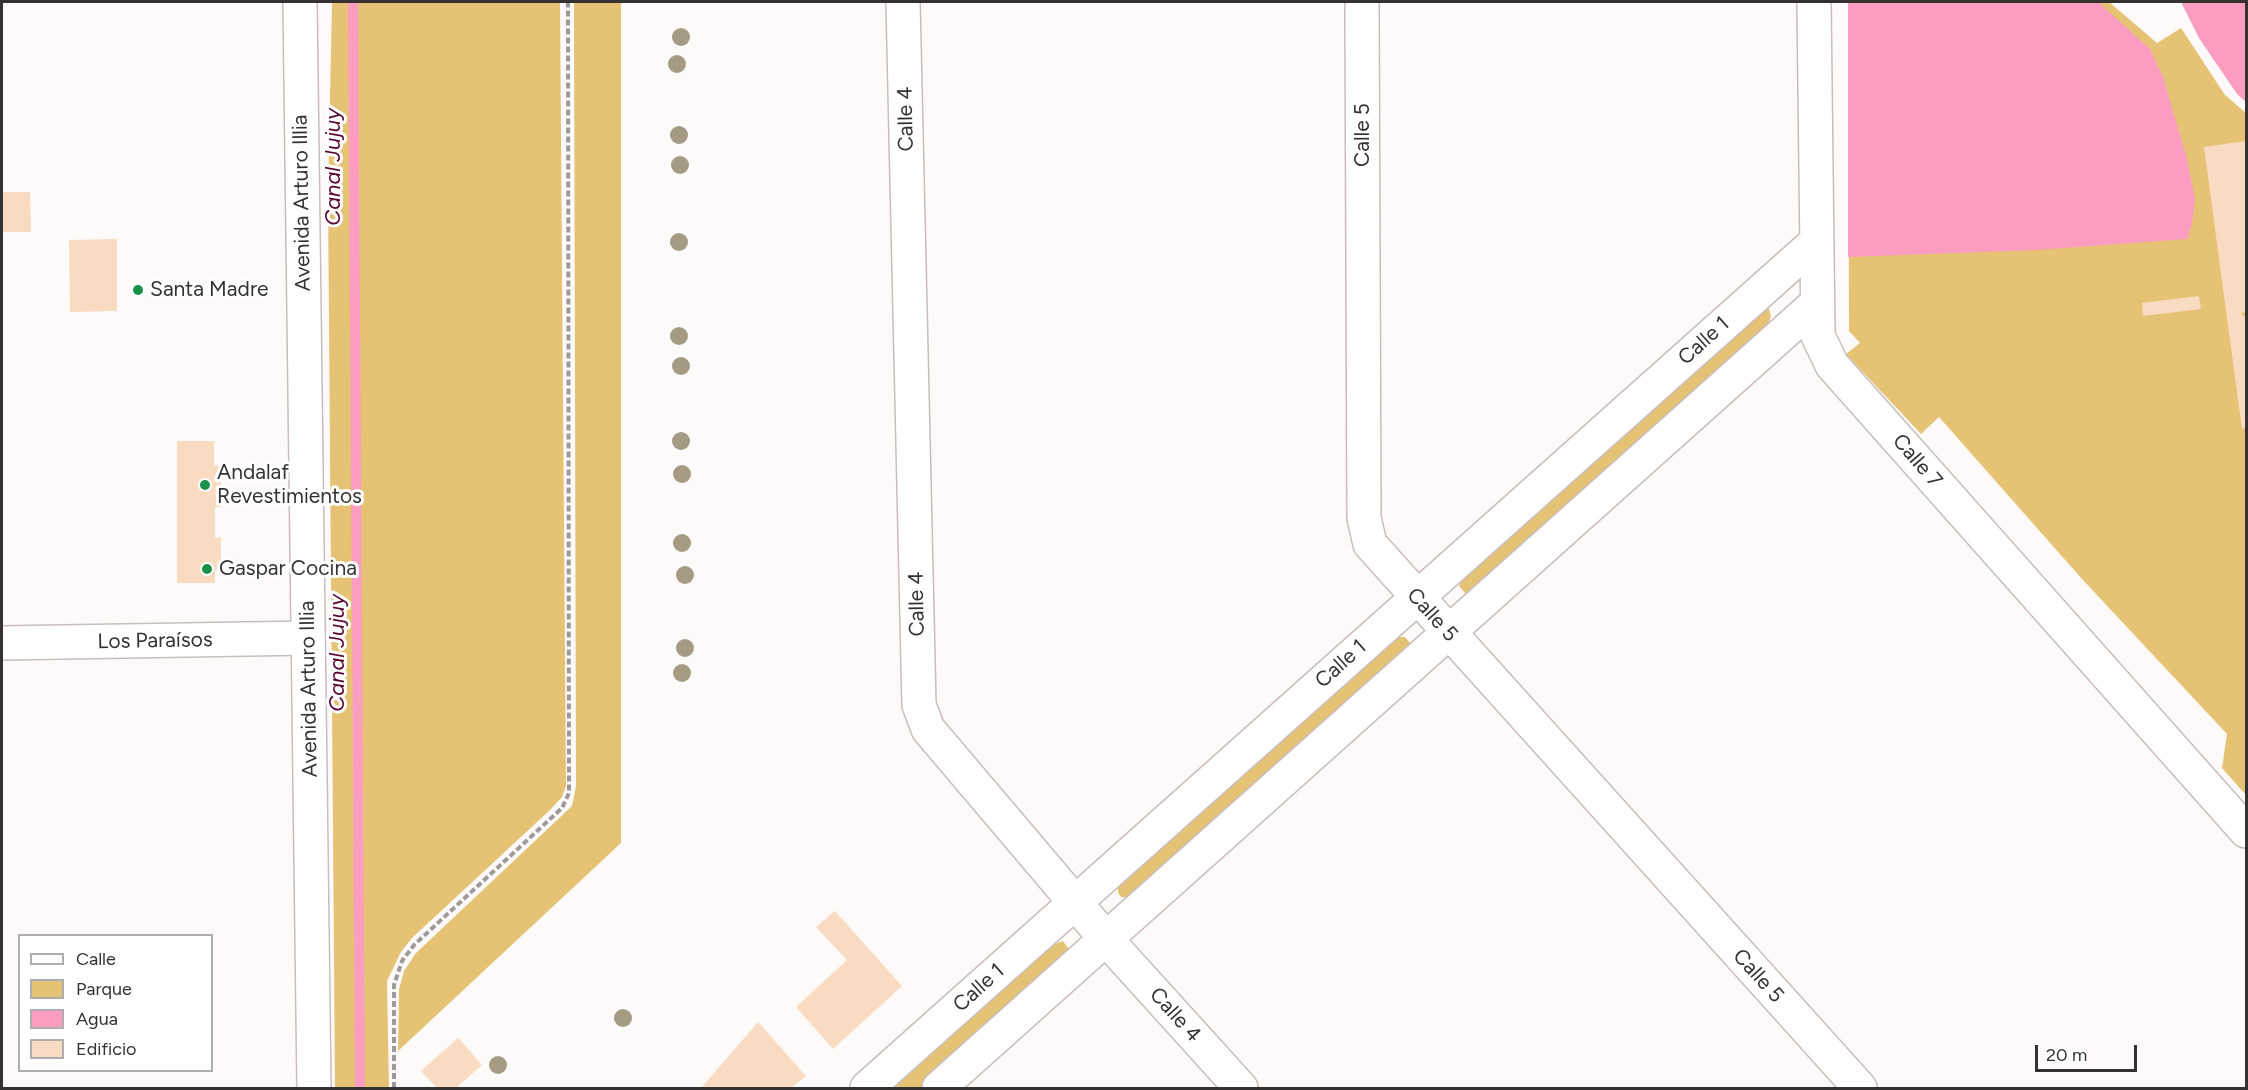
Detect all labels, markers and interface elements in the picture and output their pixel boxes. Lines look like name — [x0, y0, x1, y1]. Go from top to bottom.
street label: Calle 4 — [893, 86, 919, 152]
street label: Calle 5 — [1350, 103, 1376, 167]
water label: Canal Jujuy — [321, 108, 347, 226]
street label: Avenida Arturo Illia — [288, 114, 316, 292]
place label: Santa Madre — [150, 277, 268, 303]
marker: Santa Madre — [131, 283, 145, 297]
street label: Calle 1 — [1673, 311, 1735, 371]
street label: Calle 7 — [1887, 429, 1947, 493]
place label: Andalaf Revestimientos — [217, 460, 362, 510]
marker: Andalaf Revestimientos — [198, 478, 212, 492]
place label: Gaspar Cocina — [219, 556, 357, 582]
marker: Gaspar Cocina — [200, 562, 214, 576]
street label: Calle 4 — [904, 571, 930, 637]
street label: Calle 5 — [1401, 583, 1463, 647]
water label: Canal Jujuy — [325, 594, 351, 712]
street label: Avenida Arturo Illia — [295, 600, 323, 778]
street label: Los Paraísos — [97, 627, 213, 655]
street label: Calle 1 — [1310, 634, 1372, 694]
legend — [18, 934, 213, 1072]
street label: Calle 5 — [1727, 944, 1789, 1008]
text: Calle — [76, 948, 116, 970]
street label: Calle 1 — [948, 958, 1010, 1018]
text: Parque — [76, 978, 132, 1000]
street label: Calle 4 — [1144, 982, 1206, 1048]
text: Agua — [76, 1008, 118, 1030]
scale bar — [2038, 1033, 2140, 1071]
text: Edificio — [76, 1038, 137, 1060]
text: 20 m — [2046, 1044, 2087, 1066]

